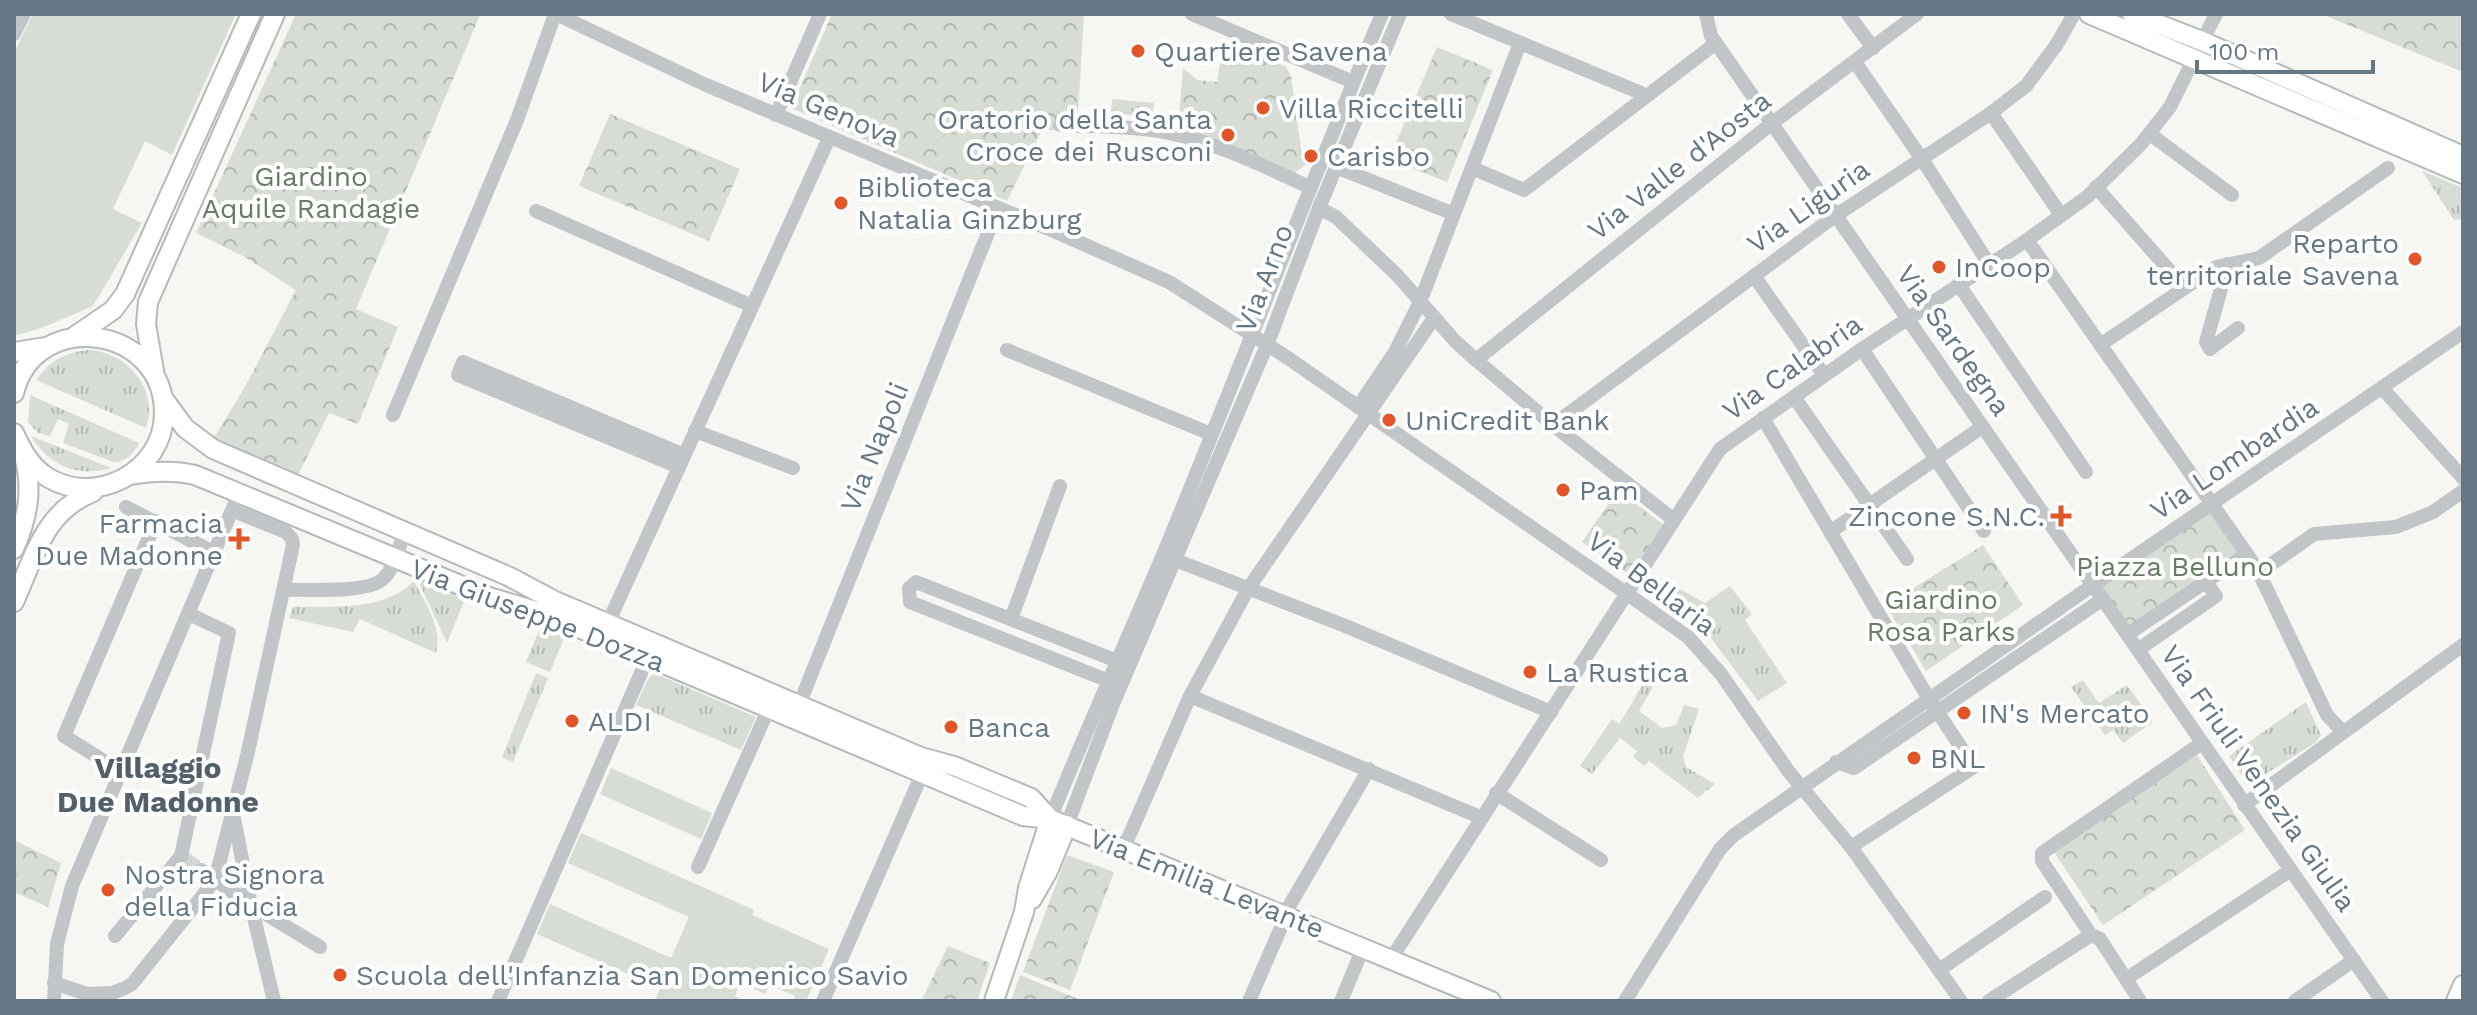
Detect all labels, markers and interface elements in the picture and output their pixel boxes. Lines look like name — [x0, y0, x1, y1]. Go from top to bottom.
scale bar — [2197, 24, 2373, 74]
place label: Quartiere Savena — [1154, 35, 1388, 68]
text: 100 m — [2209, 38, 2279, 66]
marker: Quartiere Savena — [1129, 42, 1147, 60]
street label: Via Genova — [753, 65, 905, 154]
street label: Via Valle d'Aosta — [1581, 84, 1778, 247]
place label: Villa Riccitelli — [1279, 92, 1464, 125]
marker: Villa Riccitelli — [1254, 99, 1272, 117]
place label: Oratorio della Santa Croce dei Rusconi — [937, 103, 1212, 168]
marker: Oratorio della Santa Croce dei Rusconi — [1219, 126, 1237, 144]
place label: Carisbo — [1327, 140, 1430, 173]
marker: Carisbo — [1302, 147, 1320, 165]
street label: Via Liguria — [1741, 152, 1876, 260]
park label: Giardino Aquile Randagie — [202, 160, 420, 225]
place label: Biblioteca Natalia Ginzburg — [857, 171, 1082, 236]
marker: Biblioteca Natalia Ginzburg — [832, 194, 850, 212]
street label: Via Arno — [1229, 219, 1300, 337]
place label: Reparto territoriale Savena — [2146, 227, 2399, 292]
marker: Reparto territoriale Savena — [2406, 250, 2424, 268]
place label: InCoop — [1955, 251, 2051, 284]
street label: Via Sardegna — [1889, 258, 2018, 422]
marker: InCoop — [1930, 258, 1948, 276]
street label: Via Calabria — [1716, 307, 1868, 427]
street label: Via Napoli — [834, 378, 915, 517]
street label: Via Lombardia — [2144, 390, 2325, 527]
place label: UniCredit Bank — [1405, 404, 1610, 437]
marker: UniCredit Bank — [1380, 411, 1398, 429]
place label: Pam — [1579, 474, 1639, 507]
marker: Pam — [1554, 481, 1572, 499]
place label: Zincone S.N.C. — [1848, 500, 2045, 533]
place label: Farmacia Due Madonne — [35, 507, 223, 572]
marker: Zincone S.N.C. — [2052, 507, 2070, 525]
street label: Via Bellaria — [1581, 524, 1723, 643]
marker: Farmacia Due Madonne — [230, 530, 248, 548]
park label: Piazza Belluno — [2076, 550, 2274, 583]
street label: Via Giuseppe Dozza — [406, 552, 670, 679]
park label: Giardino Rosa Parks — [1866, 583, 2016, 648]
street label: Via Friuli Venezia Giulia — [2154, 639, 2363, 918]
place label: La Rustica — [1546, 656, 1689, 689]
marker: La Rustica — [1521, 663, 1539, 681]
place label: IN's Mercato — [1980, 697, 2150, 730]
marker: IN's Mercato — [1955, 704, 1973, 722]
place label: ALDI — [588, 705, 652, 738]
place label: Banca — [967, 711, 1050, 744]
marker: ALDI — [563, 712, 581, 730]
marker: Banca — [942, 718, 960, 736]
place label: BNL — [1930, 742, 1986, 775]
marker: BNL — [1905, 749, 1923, 767]
district label: Villaggio Due Madonne — [57, 750, 259, 819]
street label: Via Emilia Levante — [1085, 821, 1329, 946]
place label: Nostra Signora della Fiducia — [124, 858, 325, 923]
marker: Nostra Signora della Fiducia — [99, 881, 117, 899]
place label: Scuola dell'Infanzia San Domenico Savio — [356, 959, 908, 992]
marker: Scuola dell'Infanzia San Domenico Savio — [331, 966, 349, 984]

